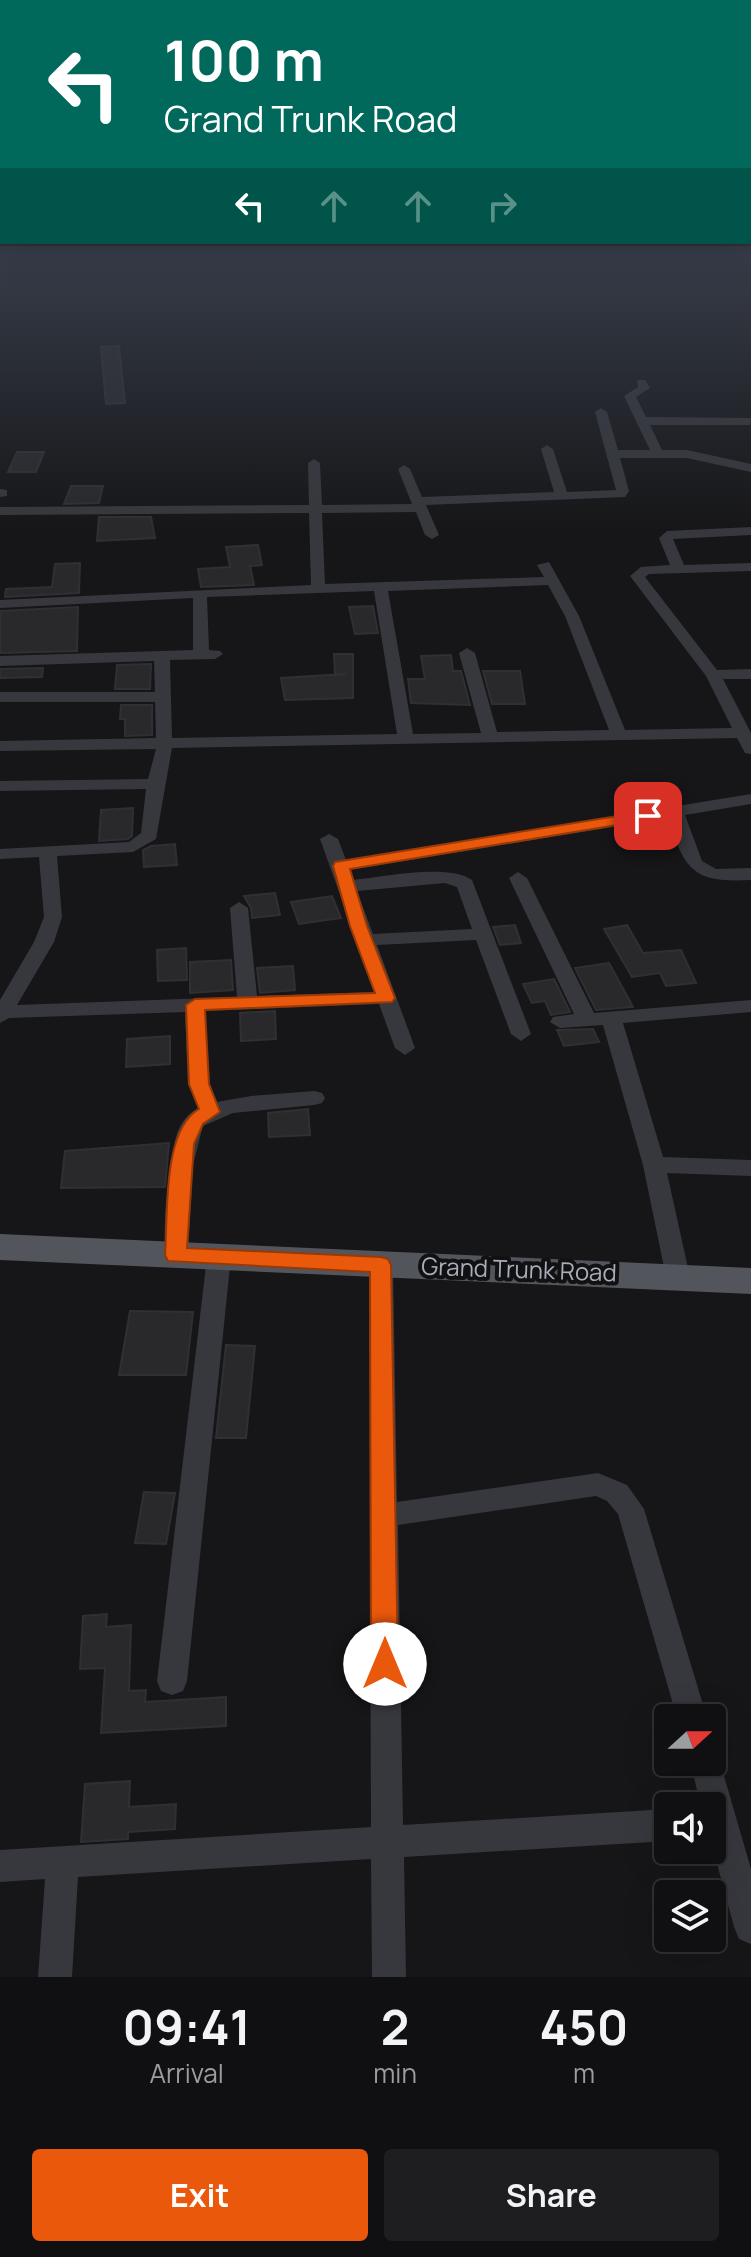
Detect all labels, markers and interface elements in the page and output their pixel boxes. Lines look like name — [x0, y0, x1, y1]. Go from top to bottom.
text: 100 m — [164, 21, 324, 98]
icon: left — [32, 32, 136, 136]
text: Grand Trunk Road — [164, 94, 457, 143]
icon: left — [228, 184, 272, 228]
icon: ahead — [312, 184, 356, 228]
icon: ahead — [396, 184, 440, 228]
icon: right — [480, 184, 524, 228]
pin — [614, 782, 682, 850]
icon: arrive — [626, 794, 670, 838]
street label: Grand Trunk Road — [421, 1249, 617, 1288]
position arrow — [343, 1622, 427, 1706]
north arrow — [654, 1704, 726, 1776]
map controls — [654, 1704, 726, 1952]
button: sound — [654, 1792, 726, 1864]
button: layers — [654, 1880, 726, 1952]
text: 09:41 — [123, 1994, 251, 2059]
text: 2 — [381, 1994, 409, 2059]
text: 450 — [539, 1994, 628, 2059]
text: Arrival — [150, 2055, 224, 2091]
text: min — [373, 2055, 417, 2091]
text: m — [573, 2055, 595, 2091]
button: Exit — [32, 2149, 368, 2241]
button: Share — [384, 2149, 719, 2241]

